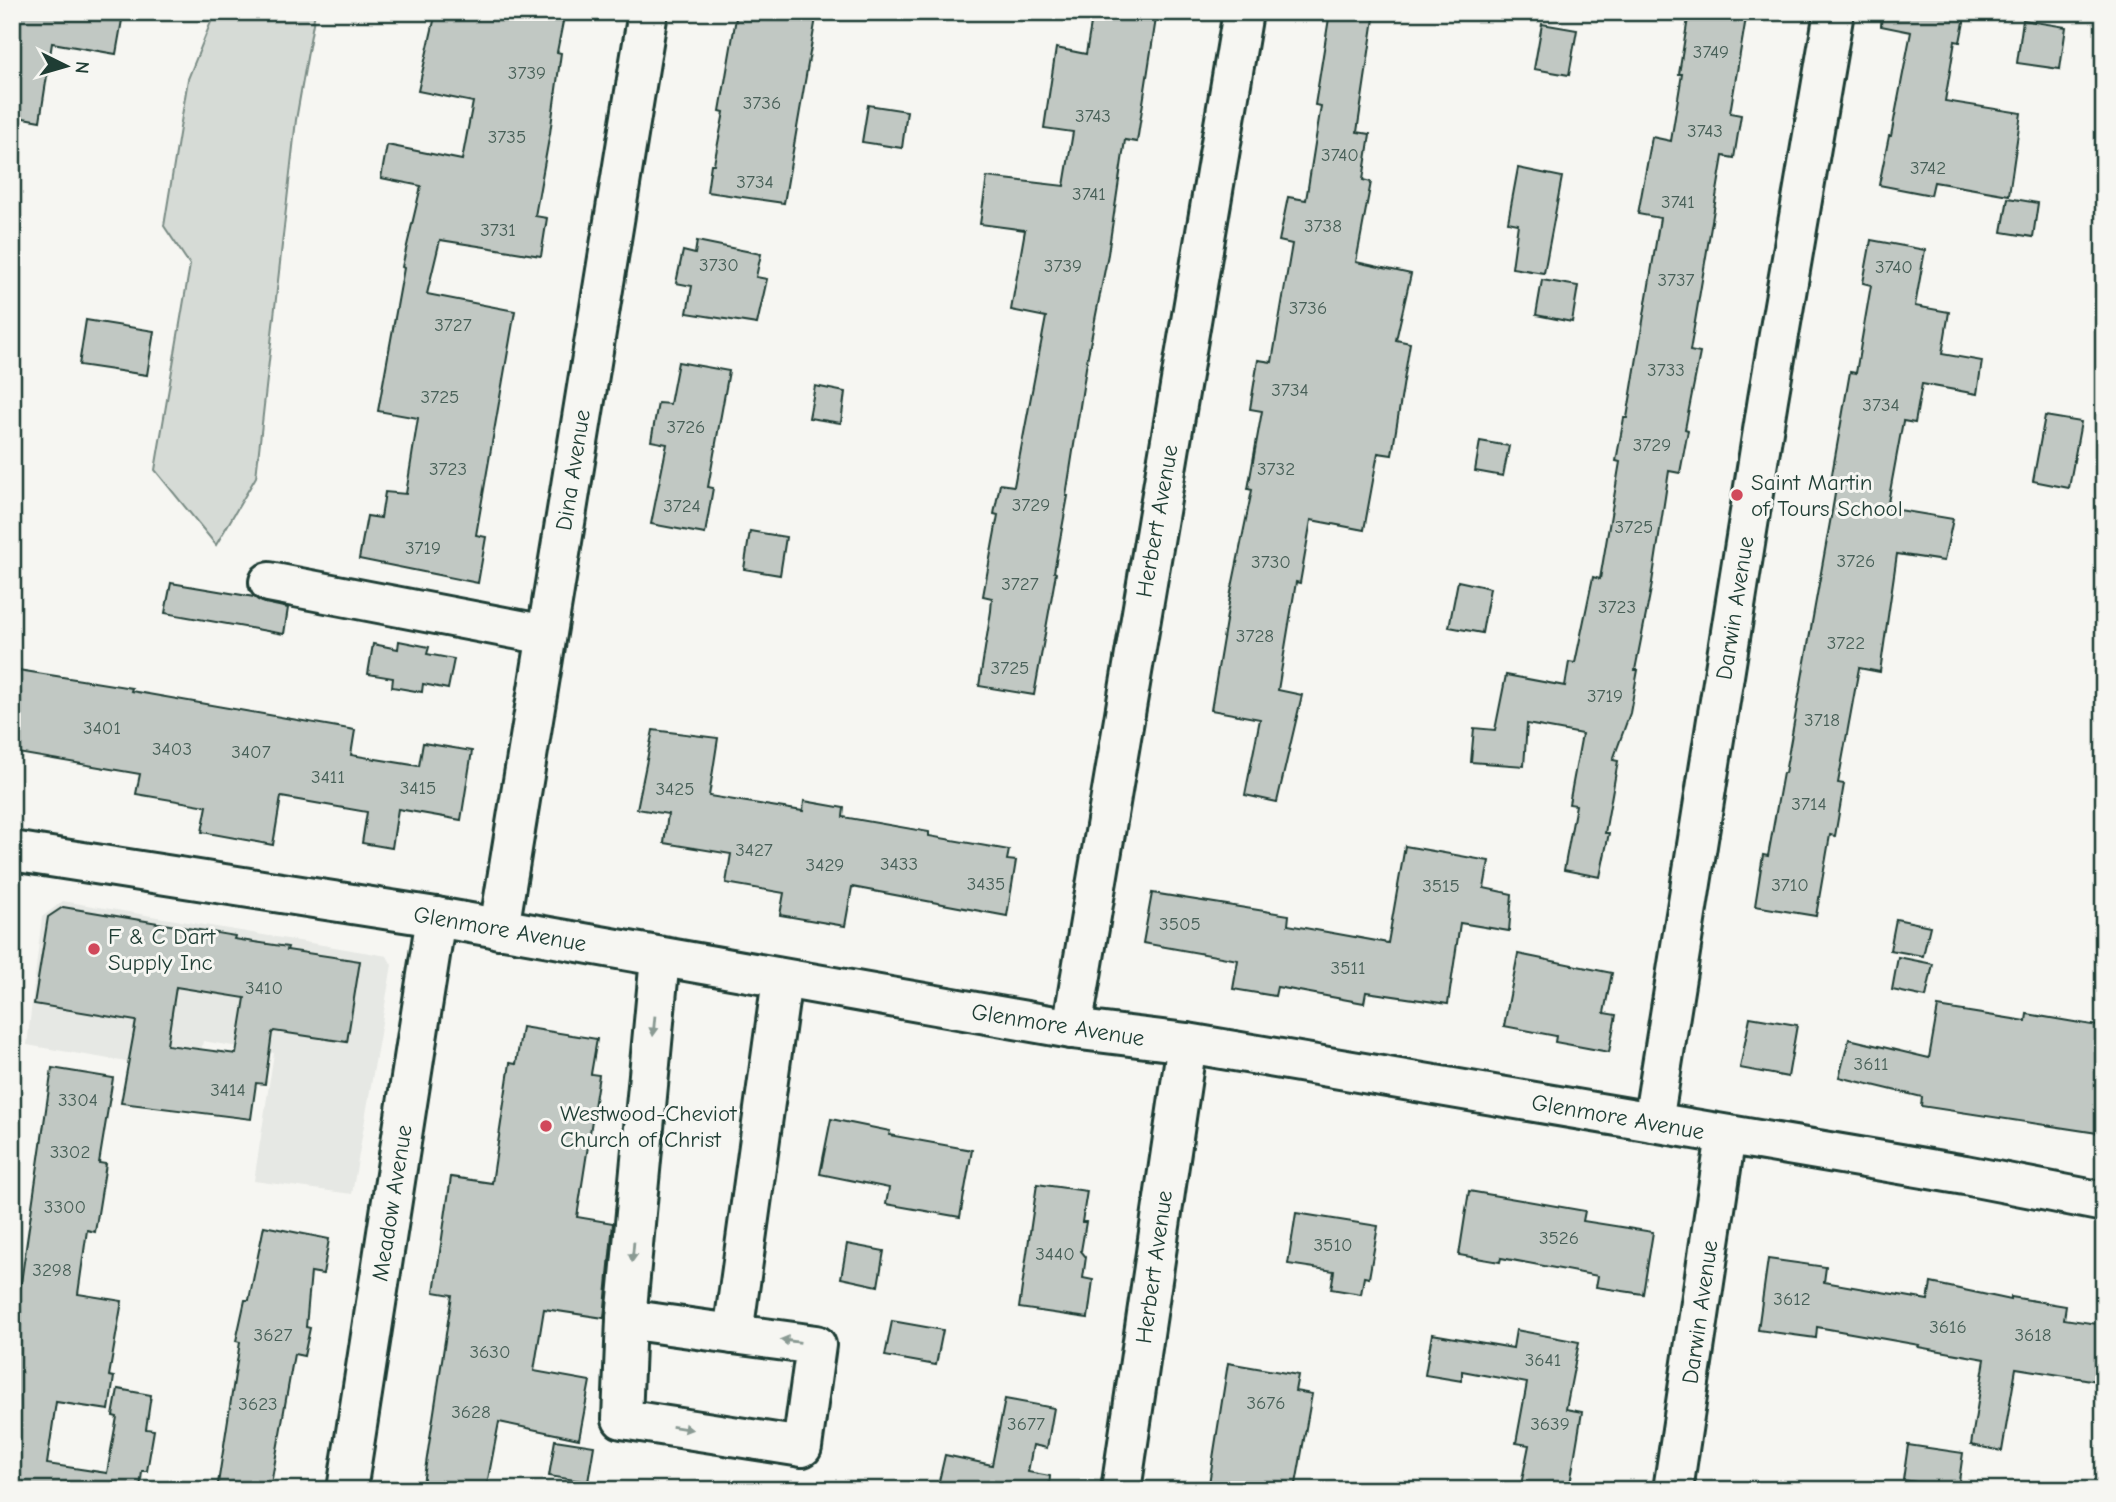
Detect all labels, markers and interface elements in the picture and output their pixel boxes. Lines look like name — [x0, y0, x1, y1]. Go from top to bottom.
north arrow — [32, 32, 102, 102]
house number: 3749 — [1693, 41, 1729, 63]
text: N — [70, 60, 93, 75]
house number: 3739 — [508, 62, 546, 84]
house number: 3736 — [743, 92, 781, 114]
house number: 3743 — [1075, 105, 1111, 127]
house number: 3743 — [1687, 120, 1723, 142]
house number: 3735 — [488, 126, 526, 148]
house number: 3740 — [1321, 144, 1359, 166]
house number: 3742 — [1910, 157, 1946, 179]
house number: 3734 — [736, 171, 774, 193]
house number: 3741 — [1072, 183, 1106, 205]
house number: 3741 — [1661, 191, 1695, 213]
house number: 3738 — [1304, 215, 1342, 237]
house number: 3731 — [480, 219, 516, 241]
house number: 3730 — [699, 254, 739, 276]
house number: 3739 — [1044, 255, 1082, 277]
house number: 3740 — [1875, 256, 1913, 278]
house number: 3737 — [1657, 269, 1695, 291]
house number: 3736 — [1289, 297, 1327, 319]
house number: 3727 — [434, 314, 472, 336]
house number: 3733 — [1647, 359, 1685, 381]
house number: 3734 — [1271, 379, 1309, 401]
house number: 3725 — [421, 386, 459, 408]
house number: 3734 — [1862, 394, 1900, 416]
street label: Dina Avenue — [550, 408, 596, 532]
house number: 3726 — [667, 416, 705, 438]
house number: 3729 — [1633, 434, 1671, 456]
street label: Herbert Avenue — [1130, 443, 1184, 599]
house number: 3723 — [429, 458, 467, 480]
house number: 3732 — [1257, 458, 1295, 480]
place label: Saint Martin of Tours School — [1751, 469, 1903, 522]
marker: Saint Martin of Tours School — [1729, 487, 1745, 503]
house number: 3729 — [1012, 494, 1050, 516]
house number: 3724 — [663, 495, 701, 517]
house number: 3725 — [1615, 516, 1653, 538]
street label: Darwin Avenue — [1710, 534, 1760, 682]
house number: 3719 — [405, 537, 441, 559]
house number: 3726 — [1837, 550, 1875, 572]
house number: 3730 — [1251, 551, 1291, 573]
house number: 3727 — [1001, 573, 1039, 595]
house number: 3723 — [1598, 596, 1636, 618]
house number: 3728 — [1236, 625, 1274, 647]
house number: 3722 — [1827, 632, 1865, 654]
house number: 3725 — [991, 657, 1029, 679]
house number: 3719 — [1587, 685, 1623, 707]
house number: 3718 — [1804, 709, 1840, 731]
house number: 3401 — [83, 717, 121, 739]
house number: 3403 — [152, 738, 192, 760]
house number: 3407 — [231, 741, 271, 763]
house number: 3411 — [311, 766, 345, 788]
house number: 3415 — [400, 777, 436, 799]
house number: 3425 — [655, 778, 695, 800]
house number: 3714 — [1791, 793, 1827, 815]
house number: 3427 — [735, 839, 773, 861]
house number: 3433 — [880, 853, 918, 875]
house number: 3429 — [806, 854, 844, 876]
house number: 3435 — [967, 873, 1005, 895]
house number: 3710 — [1771, 874, 1809, 896]
house number: 3515 — [1422, 875, 1460, 897]
street label: Glenmore Avenue — [412, 901, 588, 957]
house number: 3505 — [1159, 913, 1201, 935]
place label: F & C Dart Supply Inc — [108, 923, 217, 976]
marker: F & C Dart Supply Inc — [86, 941, 102, 957]
house number: 3511 — [1331, 957, 1365, 979]
house number: 3410 — [245, 977, 283, 999]
street label: Glenmore Avenue — [970, 998, 1146, 1052]
one-way arrow — [648, 1015, 659, 1037]
house number: 3611 — [1854, 1053, 1888, 1075]
house number: 3414 — [210, 1079, 246, 1101]
house number: 3304 — [58, 1089, 98, 1111]
street label: Glenmore Avenue — [1530, 1089, 1706, 1145]
place label: Westwood-Cheviot Church of Christ — [560, 1100, 738, 1153]
marker: Westwood-Cheviot Church of Christ — [538, 1118, 554, 1134]
street label: Meadow Avenue — [366, 1123, 418, 1283]
house number: 3302 — [50, 1141, 90, 1163]
street label: Herbert Avenue — [1130, 1189, 1178, 1345]
house number: 3300 — [44, 1196, 86, 1218]
house number: 3526 — [1539, 1227, 1579, 1249]
house number: 3510 — [1313, 1234, 1353, 1256]
street label: Darwin Avenue — [1677, 1238, 1723, 1386]
one-way arrow — [627, 1241, 638, 1263]
house number: 3440 — [1035, 1243, 1075, 1265]
house number: 3298 — [32, 1259, 72, 1281]
house number: 3612 — [1773, 1288, 1811, 1310]
house number: 3616 — [1929, 1316, 1967, 1338]
house number: 3627 — [254, 1324, 292, 1346]
house number: 3618 — [2014, 1324, 2052, 1346]
one-way arrow — [779, 1336, 801, 1347]
house number: 3630 — [469, 1341, 511, 1363]
house number: 3641 — [1525, 1349, 1561, 1371]
house number: 3676 — [1246, 1392, 1286, 1414]
house number: 3623 — [238, 1393, 278, 1415]
house number: 3628 — [451, 1401, 491, 1423]
house number: 3677 — [1007, 1413, 1045, 1435]
house number: 3639 — [1530, 1413, 1570, 1435]
one-way arrow — [671, 1423, 693, 1434]

